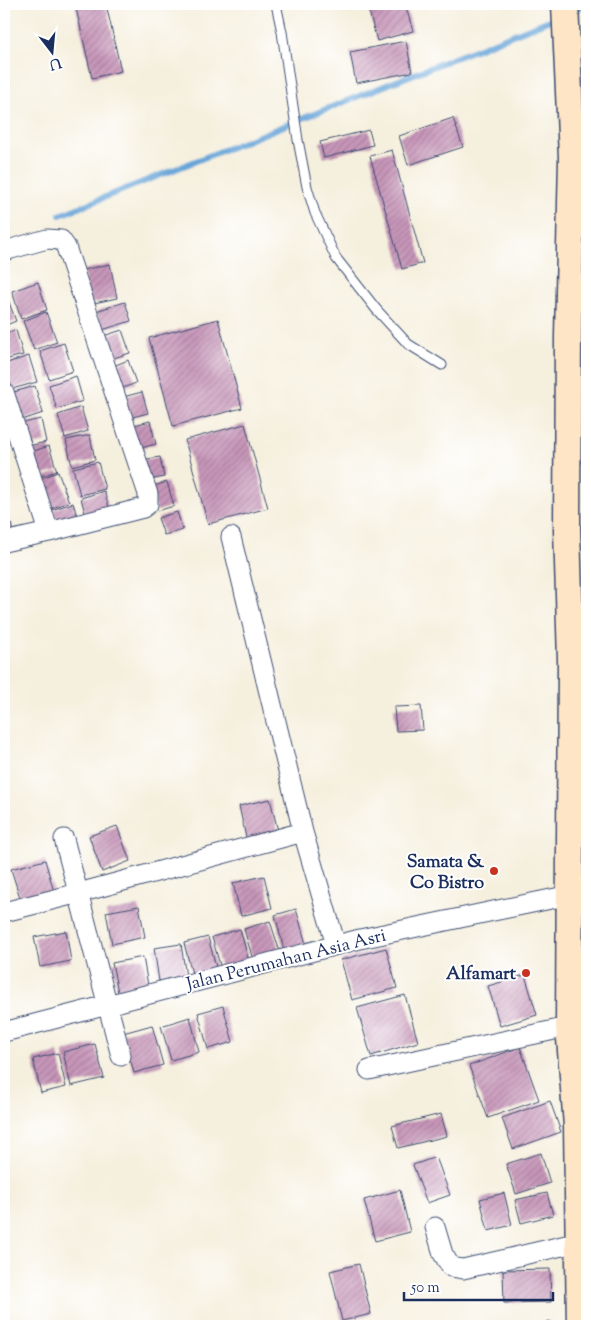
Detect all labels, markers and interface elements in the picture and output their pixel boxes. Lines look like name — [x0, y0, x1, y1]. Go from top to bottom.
north arrow — [28, 28, 78, 78]
text: U — [46, 51, 63, 74]
place label: Samata & Co Bistro — [407, 850, 485, 897]
marker: Samata & Co Bistro — [488, 865, 500, 877]
street label: Jalan Perumahan Asia Asri — [183, 924, 389, 999]
place label: Alfamart — [446, 962, 517, 988]
marker: Alfamart — [520, 967, 532, 979]
scale bar — [404, 1270, 552, 1302]
text: 50 m — [410, 1278, 440, 1299]

